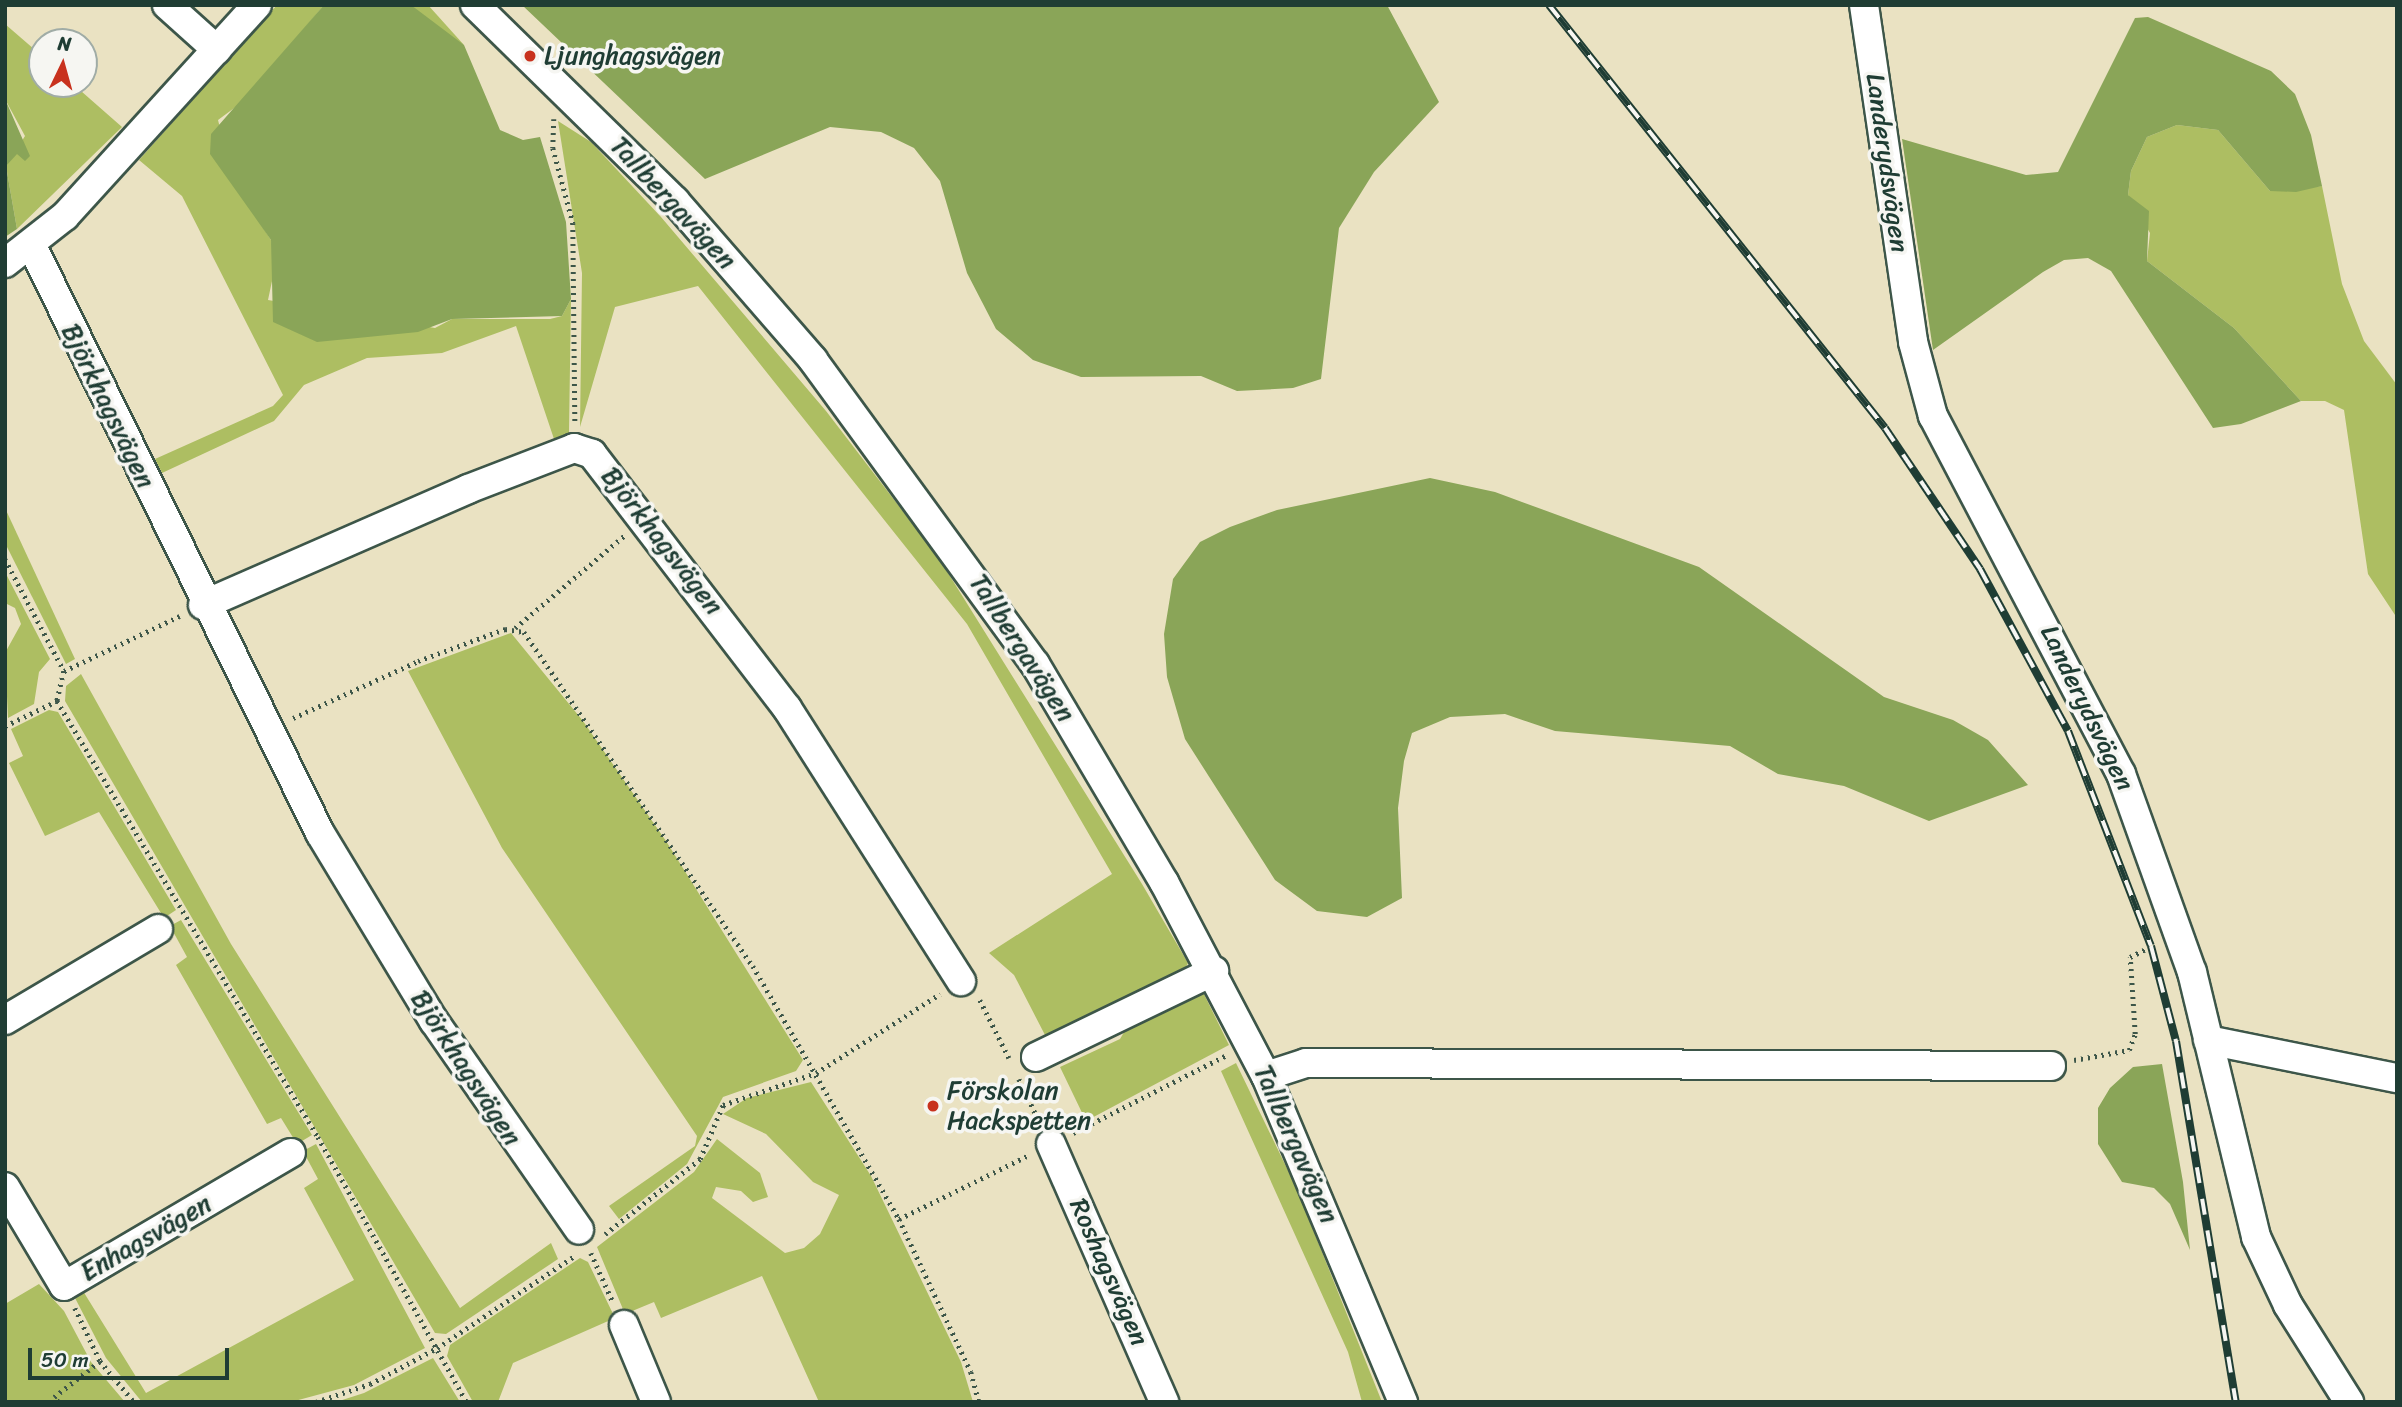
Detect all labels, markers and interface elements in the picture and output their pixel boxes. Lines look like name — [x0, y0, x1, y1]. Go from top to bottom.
text: N — [57, 27, 73, 61]
north arrow — [28, 28, 98, 98]
place label: Ljunghagsvägen — [544, 40, 721, 72]
marker: Ljunghagsvägen — [522, 48, 538, 64]
street label: Landerydsvägen — [1859, 71, 1915, 255]
street label: Tallbergavägen — [604, 130, 742, 276]
street label: Björkhagsvägen — [55, 319, 161, 493]
street label: Björkhagsvägen — [595, 461, 729, 621]
street label: Tallbergavägen — [963, 568, 1081, 728]
street label: Landerydsvägen — [2033, 620, 2141, 796]
street label: Björkhagsvägen — [404, 985, 528, 1151]
street label: Tallbergavägen — [1247, 1060, 1345, 1228]
place label: Förskolan Hackspetten — [947, 1075, 1091, 1136]
marker: Förskolan Hackspetten — [925, 1098, 941, 1114]
street label: Enhagsvägen — [75, 1188, 217, 1288]
street label: Roshagsvägen — [1063, 1194, 1155, 1350]
scale bar — [32, 1334, 233, 1378]
text: 50 m — [41, 1341, 89, 1379]

